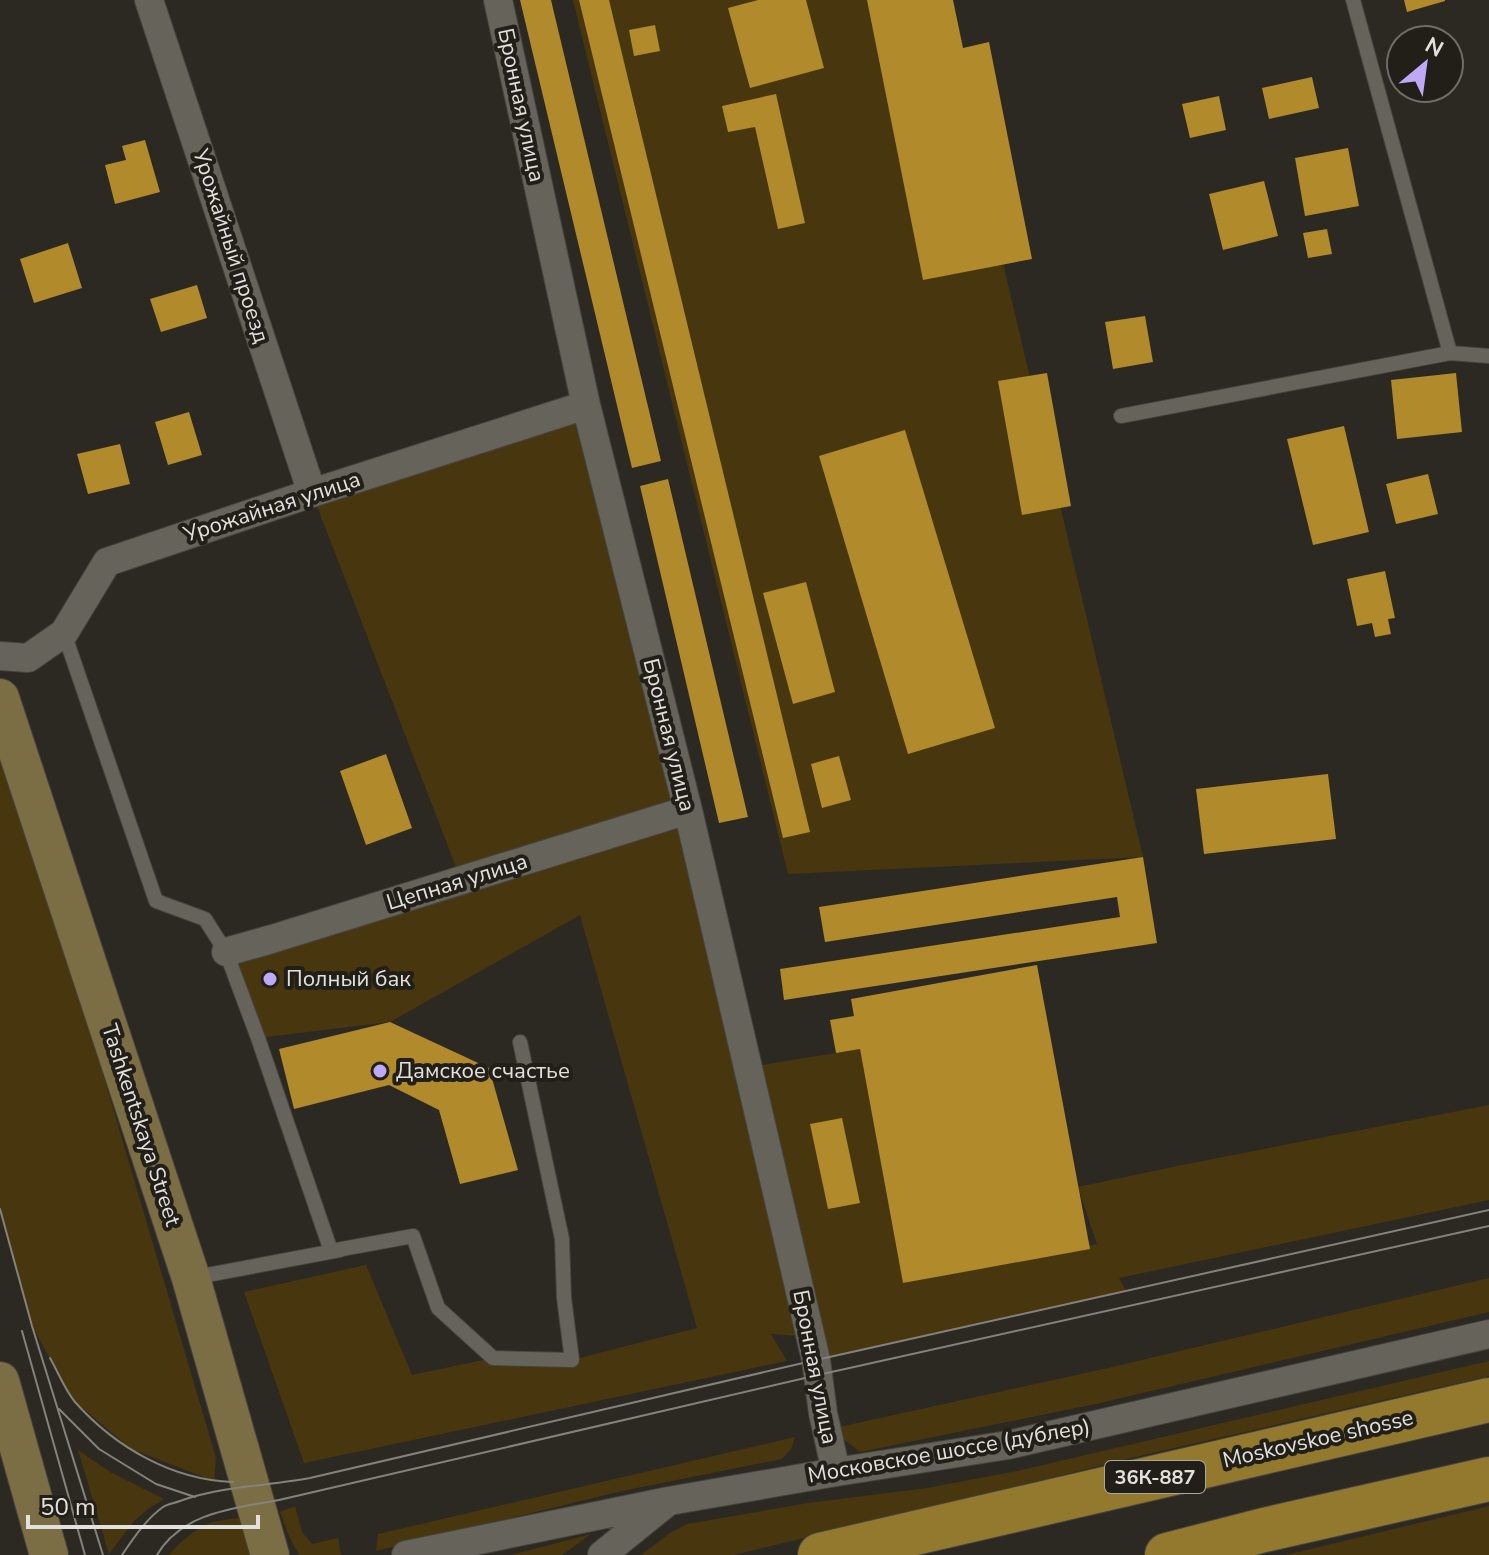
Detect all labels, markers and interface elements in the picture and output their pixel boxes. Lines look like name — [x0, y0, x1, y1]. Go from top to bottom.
north arrow — [1385, 24, 1465, 104]
street label: Бронная улица — [490, 25, 552, 185]
text: N — [1420, 30, 1449, 64]
street label: Урожайный проезд — [185, 144, 277, 347]
street label: Урожайная улица — [179, 464, 364, 550]
street label: Бронная улица — [636, 655, 702, 815]
street label: Цепная улица — [383, 846, 531, 918]
place label: Полный бак — [286, 964, 411, 994]
marker: Полный бак — [261, 970, 279, 988]
street label: Tashkentskaya Street — [94, 1020, 188, 1230]
place label: Дамское счастье — [396, 1056, 570, 1086]
marker: Дамское счастье — [371, 1062, 389, 1080]
street label: Бронная улица — [785, 1287, 845, 1447]
street label: Moskovskoe shosse — [1220, 1402, 1416, 1476]
street label: Московское шоссе (дублер) — [805, 1411, 1093, 1491]
road number: 36К-887 — [1105, 1461, 1205, 1493]
scale bar — [28, 1479, 258, 1529]
text: 50 m — [40, 1491, 96, 1523]

